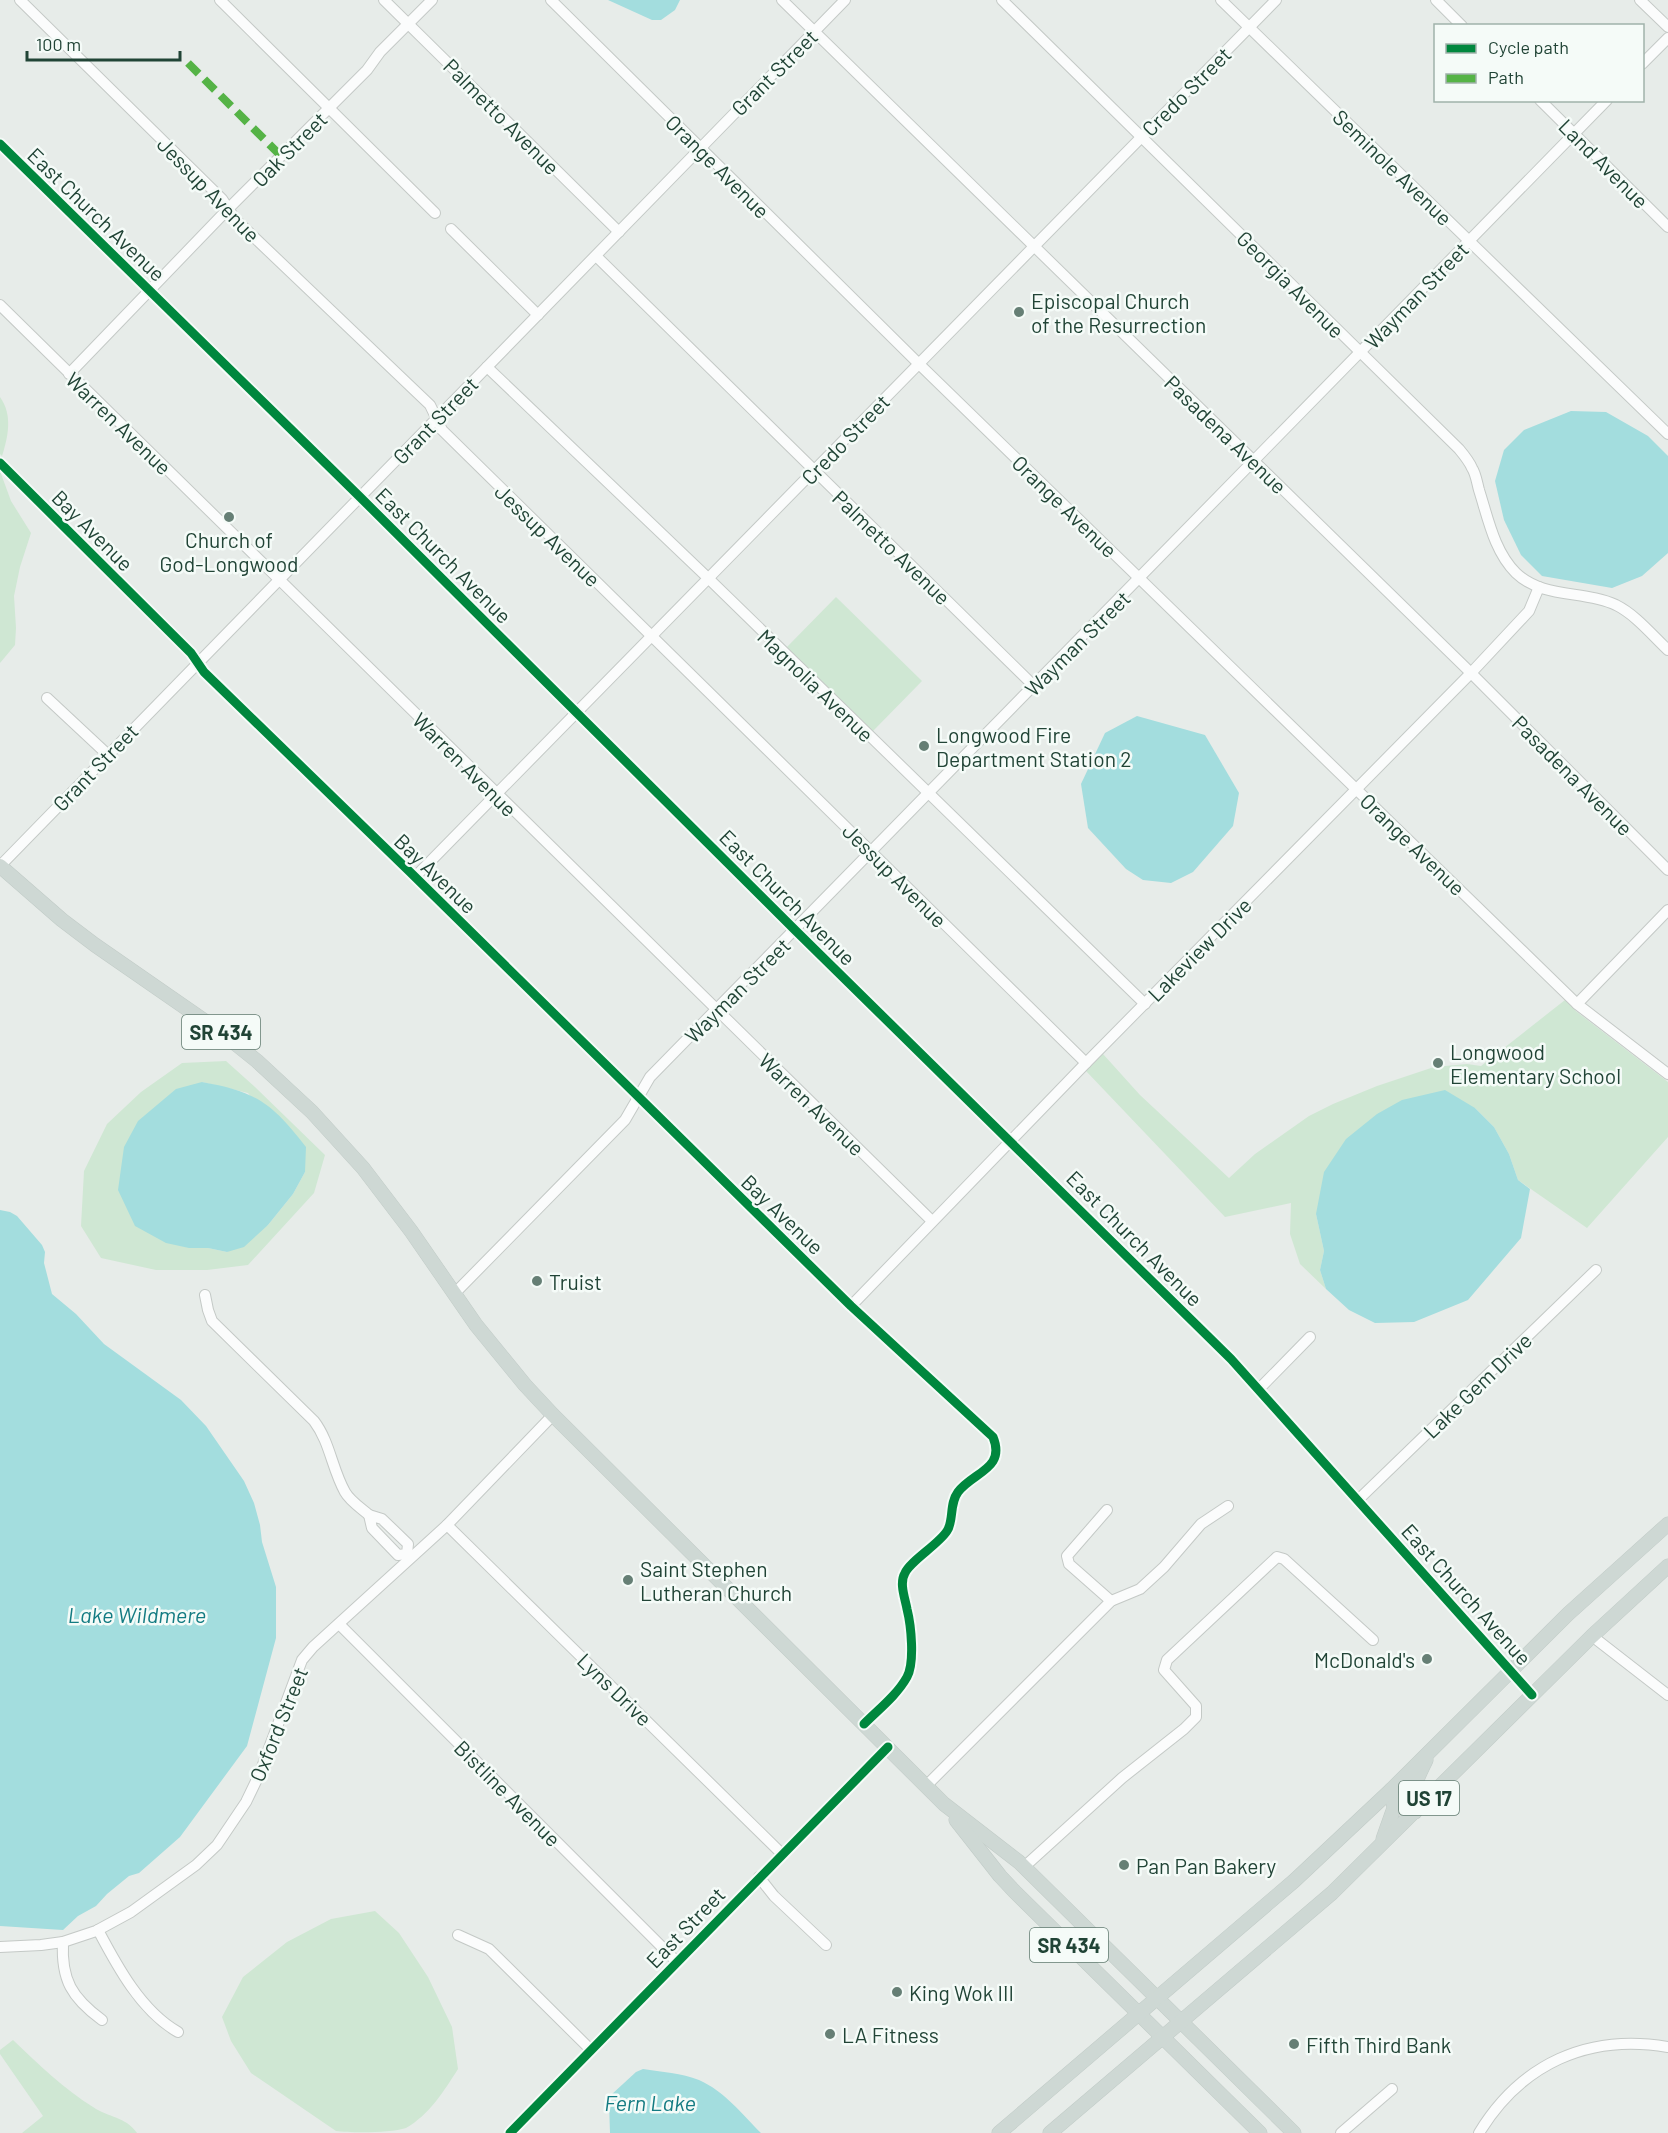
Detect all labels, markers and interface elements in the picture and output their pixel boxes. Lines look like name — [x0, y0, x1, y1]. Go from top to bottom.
scale bar — [27, 24, 180, 62]
street label: Grant Street — [726, 24, 822, 120]
legend — [1434, 24, 1644, 102]
text: 100 m — [36, 33, 81, 55]
text: Cycle path — [1488, 36, 1569, 58]
street label: Credo Street — [1136, 41, 1236, 141]
street label: Palmetto Avenue — [439, 53, 565, 179]
text: Path — [1488, 66, 1524, 88]
street label: Seminole Avenue — [1328, 104, 1458, 230]
street label: Oak Street — [246, 106, 332, 192]
street label: Orange Avenue — [661, 109, 775, 223]
street label: Land Avenue — [1554, 113, 1654, 213]
street label: Jessup Avenue — [152, 131, 266, 247]
street label: East Church Avenue — [23, 142, 171, 286]
street label: Georgia Avenue — [1232, 225, 1350, 343]
street label: Wayman Street — [1359, 236, 1473, 354]
place label: Episcopal Church of the Resurrection — [1031, 288, 1206, 337]
marker: Episcopal Church of the Resurrection — [1012, 305, 1026, 319]
street label: Warren Avenue — [61, 366, 177, 480]
street label: Pasadena Avenue — [1160, 370, 1292, 498]
street label: Grant Street — [387, 371, 483, 469]
street label: Credo Street — [796, 389, 894, 489]
street label: Orange Avenue — [1007, 450, 1123, 562]
street label: Jessup Avenue — [490, 478, 606, 592]
street label: East Church Avenue — [371, 482, 517, 628]
street label: Bay Avenue — [47, 484, 139, 576]
street label: Palmetto Avenue — [828, 485, 956, 609]
marker: Church of God-Longwood — [222, 510, 236, 524]
place label: Church of God-Longwood — [159, 527, 299, 576]
street label: Wayman Street — [1019, 585, 1135, 701]
street label: Magnolia Avenue — [753, 623, 879, 747]
street label: Warren Avenue — [408, 707, 522, 821]
street label: Pasadena Avenue — [1508, 710, 1638, 840]
street label: Grant Street — [47, 718, 143, 816]
place label: Longwood Fire Department Station 2 — [936, 722, 1131, 771]
marker: Longwood Fire Department Station 2 — [917, 739, 931, 753]
street label: Orange Avenue — [1355, 788, 1471, 900]
street label: Jessup Avenue — [838, 818, 952, 932]
street label: East Church Avenue — [715, 824, 861, 970]
street label: Bay Avenue — [390, 828, 482, 918]
street label: Lakeview Drive — [1142, 892, 1256, 1006]
street label: Wayman Street — [679, 932, 795, 1048]
road number: SR 434 — [182, 1015, 260, 1049]
place label: Longwood Elementary School — [1450, 1039, 1621, 1088]
street label: Warren Avenue — [754, 1047, 870, 1161]
marker: Longwood Elementary School — [1431, 1056, 1445, 1070]
street label: East Church Avenue — [1062, 1165, 1208, 1311]
street label: Bay Avenue — [737, 1169, 829, 1259]
place label: Truist — [549, 1269, 602, 1294]
marker: Truist — [530, 1274, 544, 1288]
street label: Lake Gem Drive — [1418, 1327, 1536, 1443]
street label: East Church Avenue — [1397, 1518, 1537, 1670]
place label: Saint Stephen Lutheran Church — [640, 1556, 792, 1605]
marker: Saint Stephen Lutheran Church — [621, 1573, 635, 1587]
water label: Lake Wildmere — [68, 1601, 206, 1627]
street label: Lyns Drive — [573, 1647, 657, 1731]
place label: McDonald's — [1314, 1647, 1415, 1672]
marker: McDonald's — [1420, 1652, 1434, 1666]
street label: Oxford Street — [244, 1663, 312, 1785]
street label: Bistline Avenue — [450, 1735, 566, 1851]
road number: US 17 — [1399, 1781, 1459, 1815]
place label: Pan Pan Bakery — [1136, 1853, 1277, 1878]
marker: Pan Pan Bakery — [1117, 1858, 1131, 1872]
street label: East Street — [640, 1881, 730, 1973]
road number: SR 434 — [1030, 1928, 1108, 1962]
place label: King Wok III — [909, 1980, 1014, 2005]
marker: King Wok III — [890, 1985, 904, 1999]
place label: LA Fitness — [842, 2022, 939, 2047]
marker: LA Fitness — [823, 2027, 837, 2041]
place label: Fifth Third Bank — [1306, 2032, 1451, 2057]
marker: Fifth Third Bank — [1287, 2037, 1301, 2051]
water label: Fern Lake — [604, 2089, 696, 2115]

